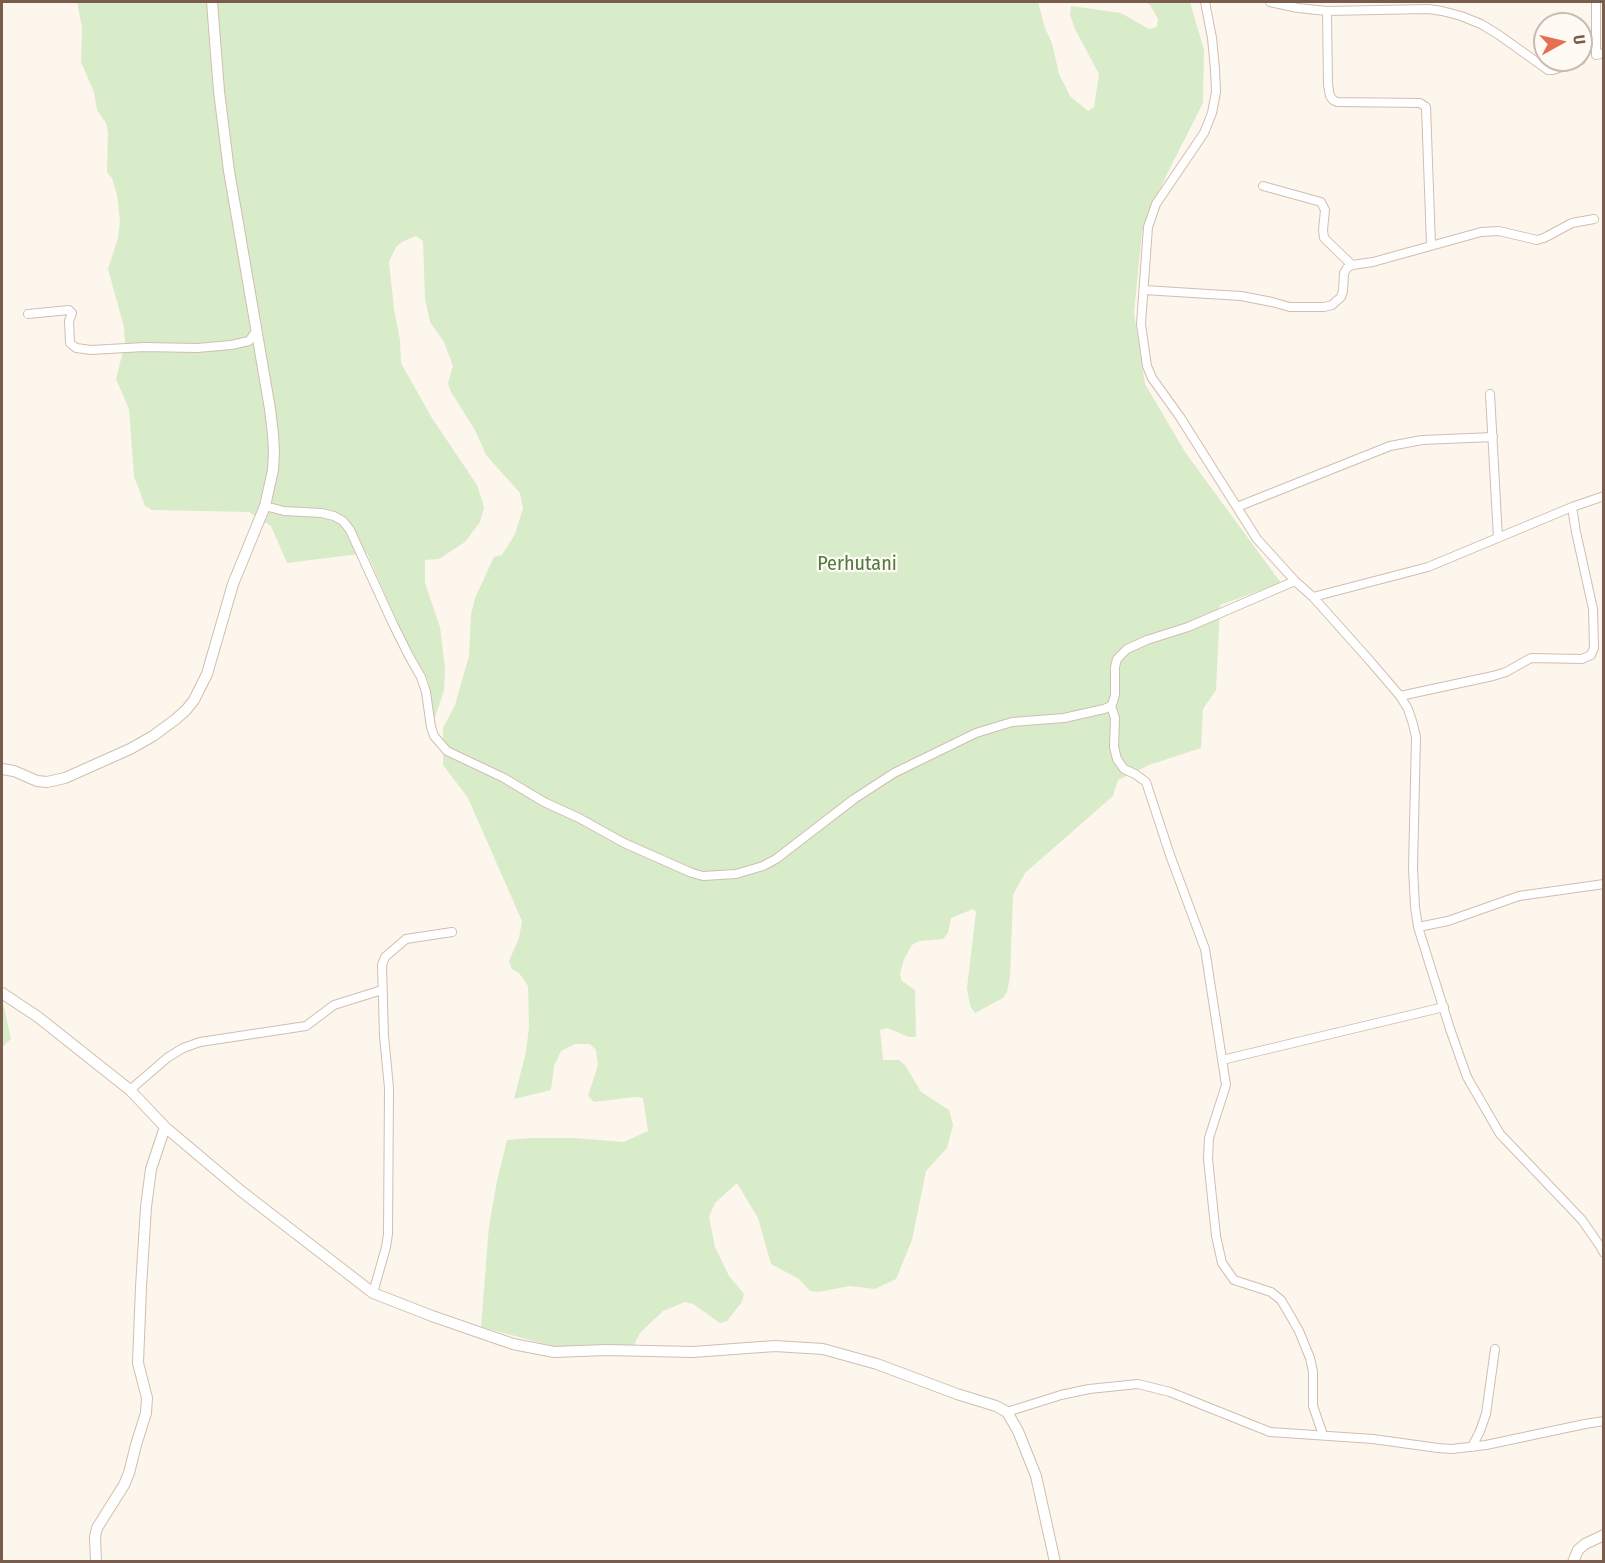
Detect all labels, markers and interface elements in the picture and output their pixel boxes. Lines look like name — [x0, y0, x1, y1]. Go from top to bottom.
north arrow — [1533, 12, 1593, 72]
text: U — [1569, 34, 1589, 46]
park label: Perhutani — [817, 552, 897, 576]

